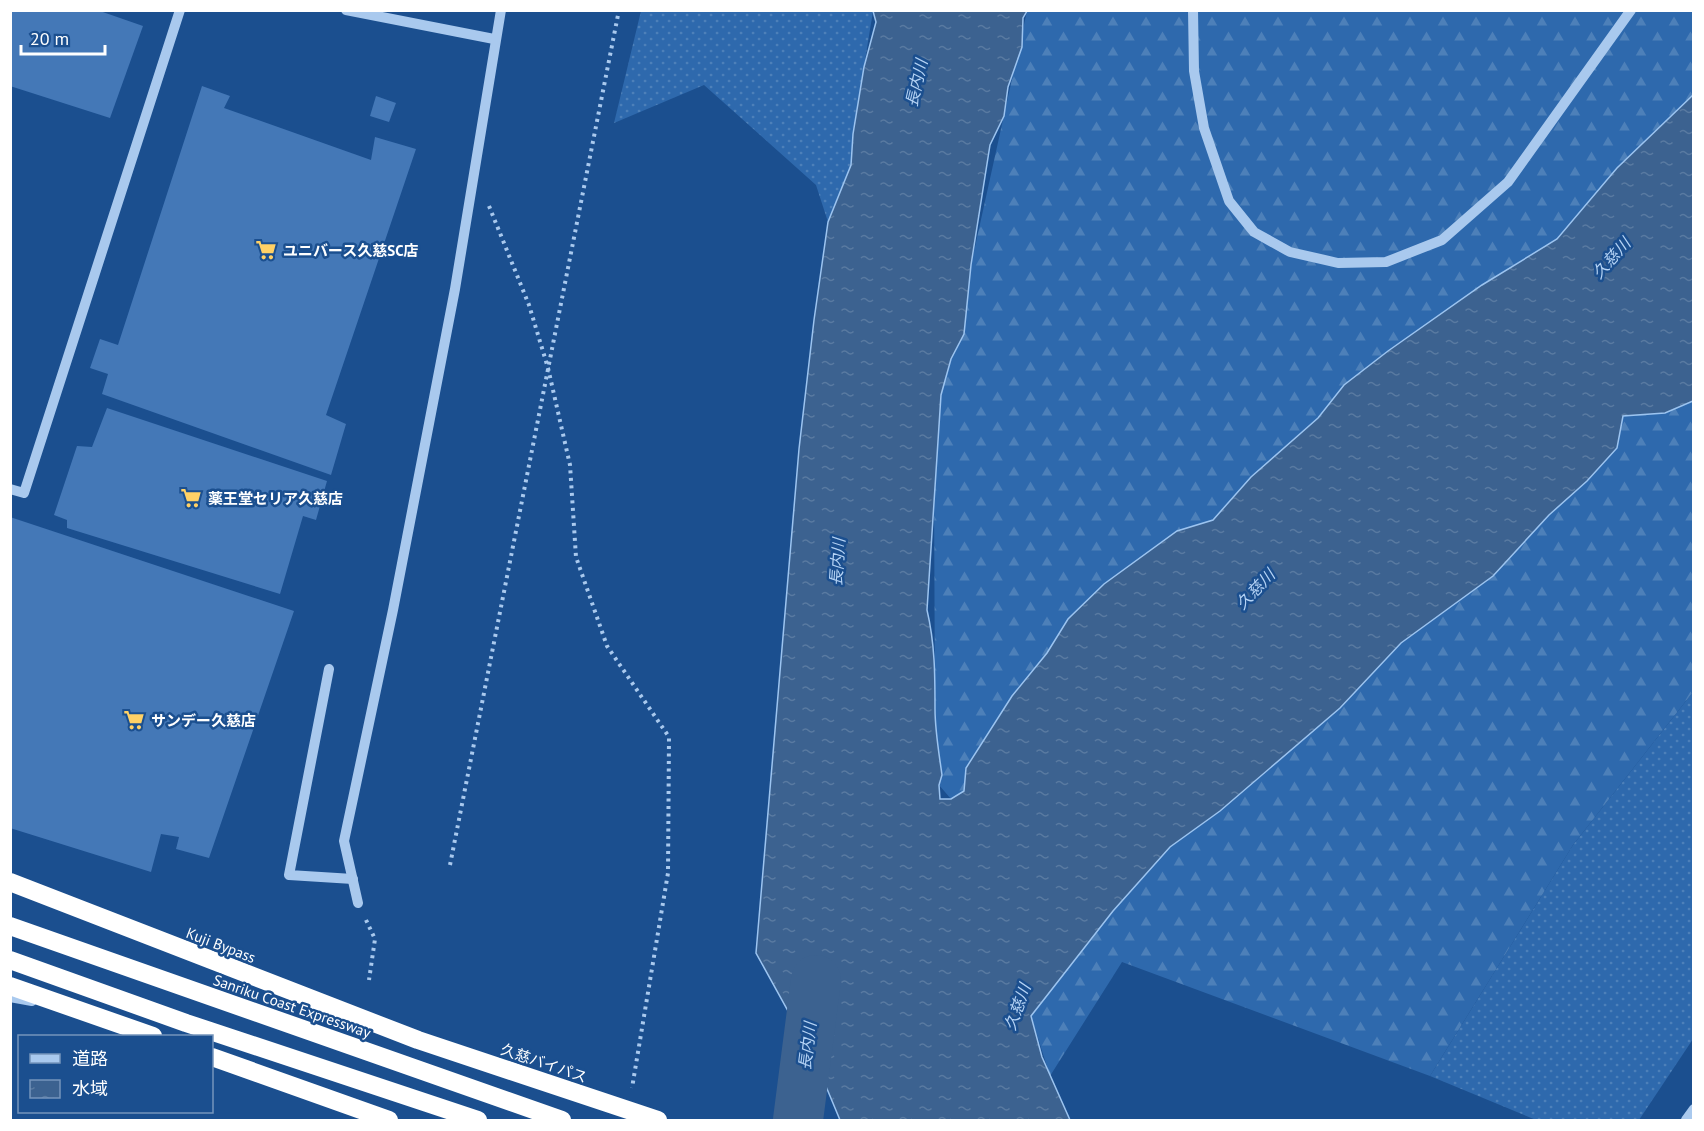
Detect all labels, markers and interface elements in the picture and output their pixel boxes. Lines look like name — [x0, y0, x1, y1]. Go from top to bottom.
scale bar — [21, 18, 105, 56]
text: 20 m — [30, 27, 69, 50]
water label: 長内川 — [901, 55, 932, 109]
water label: 久慈川 — [1588, 232, 1636, 283]
supermarket icon: ユニバース久慈SC店 — [254, 238, 278, 262]
place label: ユニバース久慈SC店 — [283, 241, 419, 260]
supermarket icon: 薬王堂セリア久慈店 — [179, 486, 203, 510]
place label: 薬王堂セリア久慈店 — [208, 489, 343, 508]
water label: 長内川 — [825, 535, 849, 587]
water label: 久慈川 — [1231, 563, 1280, 613]
supermarket icon: サンデー久慈店 — [122, 708, 146, 732]
place label: サンデー久慈店 — [151, 711, 256, 730]
street label: Kuji Bypass — [184, 923, 258, 967]
street label: Sanriku Coast Expressway — [211, 970, 373, 1042]
water label: 久慈川 — [999, 979, 1035, 1033]
water label: 長内川 — [794, 1019, 820, 1071]
legend — [18, 1035, 213, 1113]
street label: 久慈バイパス — [498, 1039, 590, 1087]
text: 道路 — [72, 1047, 108, 1070]
text: 水域 — [72, 1077, 108, 1100]

